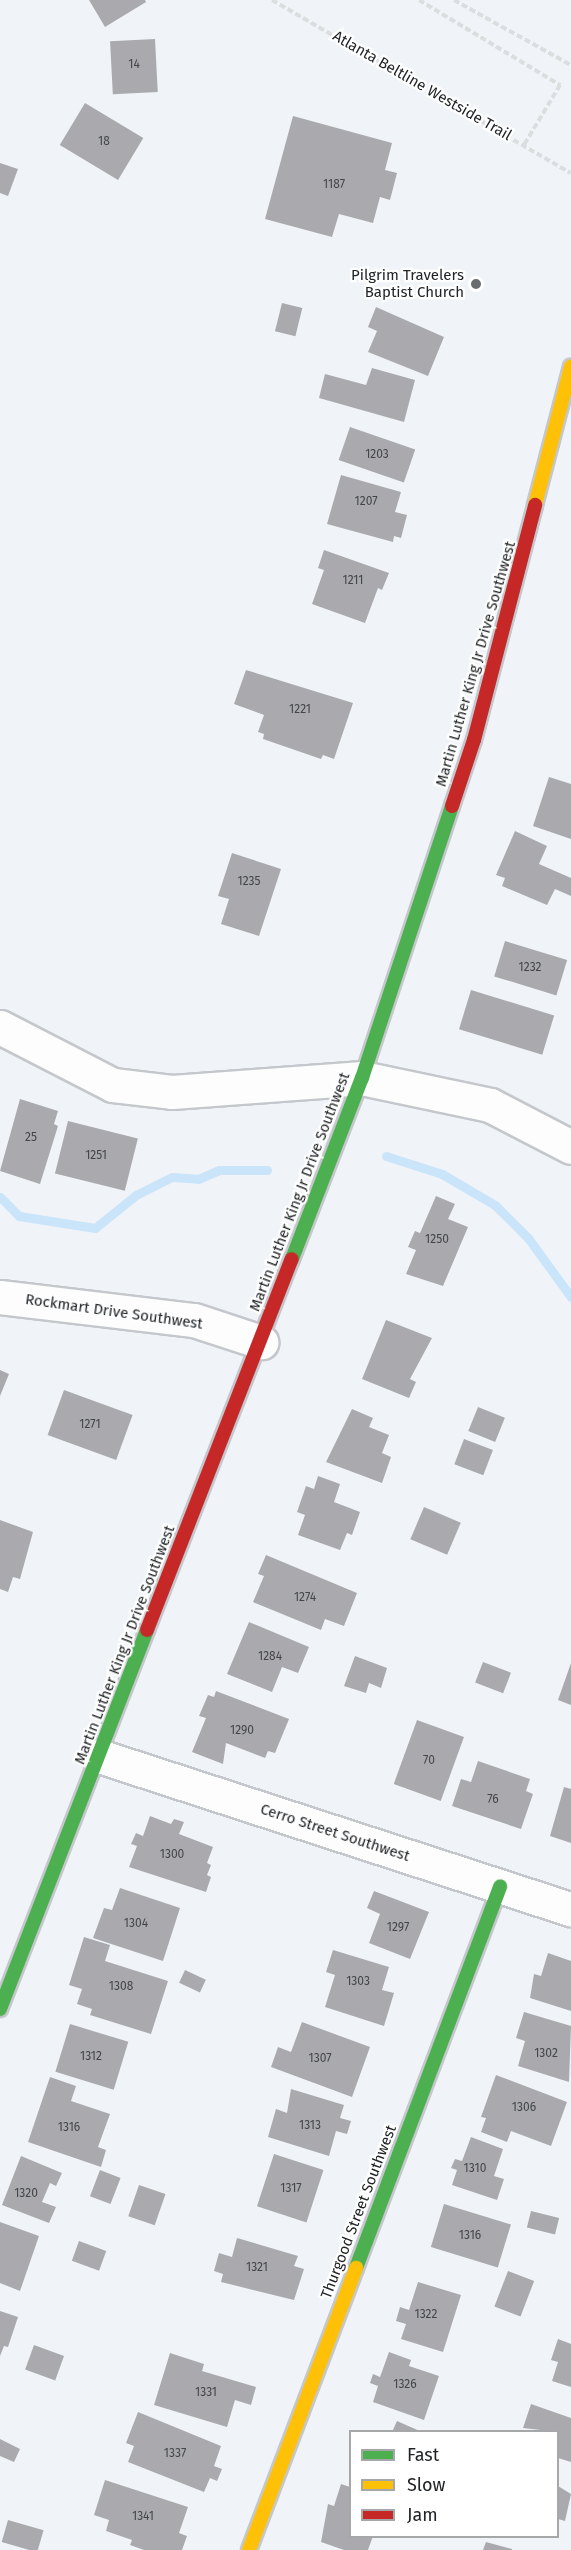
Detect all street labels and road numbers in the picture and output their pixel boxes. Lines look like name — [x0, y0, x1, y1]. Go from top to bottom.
street label: Atlanta Beltline Westside Trail — [329, 27, 515, 145]
street label: Martin Luther King Jr Drive Southwest — [432, 539, 520, 789]
street label: Martin Luther King Jr Drive Southwest — [246, 1070, 354, 1314]
street label: Rockmart Drive Southwest — [24, 1291, 204, 1333]
street label: Martin Luther King Jr Drive Southwest — [71, 1523, 179, 1767]
street label: Cerro Street Southwest — [258, 1800, 412, 1866]
street label: Thurgood Street Southwest — [317, 2123, 401, 2301]

